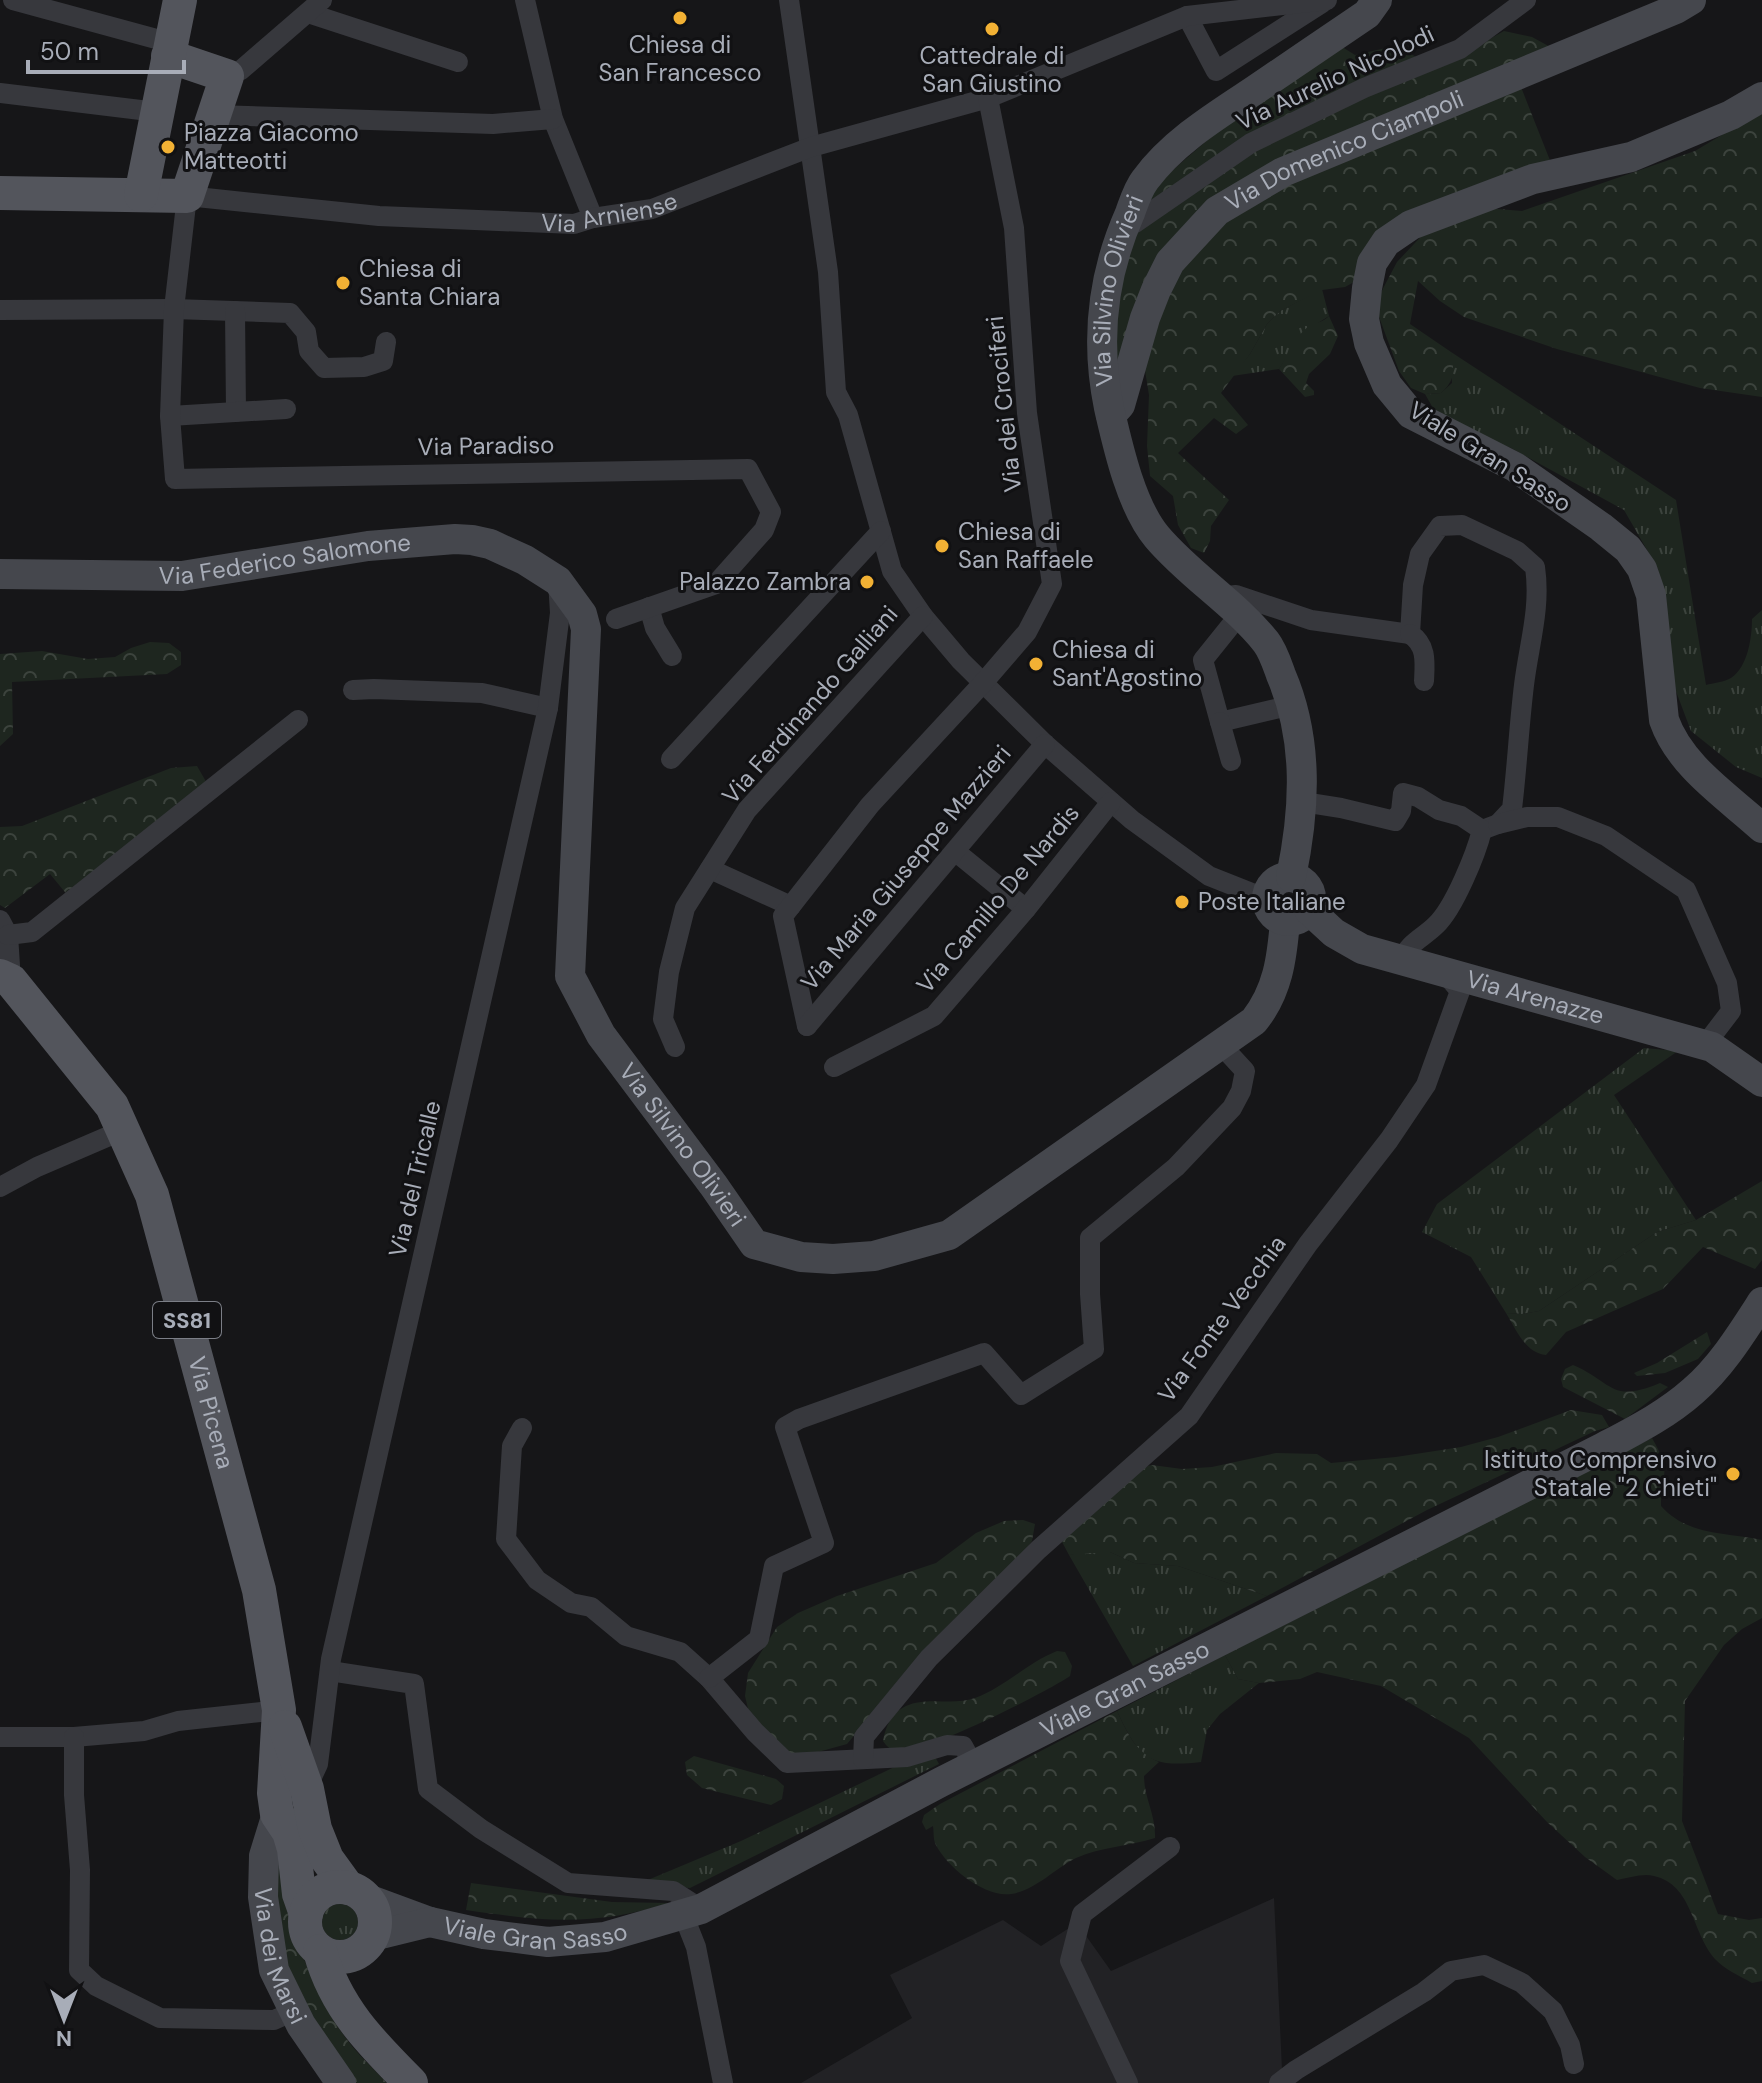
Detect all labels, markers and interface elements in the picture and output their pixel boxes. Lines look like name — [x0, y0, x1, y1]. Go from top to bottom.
marker: Chiesa di San Francesco — [671, 9, 689, 27]
street label: Via Aurelio Nicolodi — [1231, 18, 1439, 137]
marker: Cattedrale di San Giustino — [983, 20, 1001, 38]
scale bar — [28, 24, 184, 74]
place label: Chiesa di San Francesco — [598, 29, 762, 88]
text: 50 m — [40, 36, 99, 67]
place label: Cattedrale di San Giustino — [919, 40, 1065, 99]
street label: Via Domenico Ciampoli — [1219, 83, 1468, 218]
place label: Piazza Giacomo Matteotti — [184, 117, 359, 176]
marker: Piazza Giacomo Matteotti — [159, 138, 177, 156]
street label: Via Arniense — [540, 185, 682, 239]
street label: Via Silvino Olivieri — [1086, 190, 1150, 388]
place label: Chiesa di Santa Chiara — [359, 253, 500, 312]
marker: Chiesa di Santa Chiara — [334, 274, 352, 292]
street label: Via dei Crociferi — [979, 314, 1028, 494]
street label: Viale Gran Sasso — [1403, 394, 1577, 519]
street label: Via Paradiso — [417, 429, 555, 462]
place label: Chiesa di San Raffaele — [958, 516, 1094, 575]
street label: Via Federico Salomone — [159, 527, 412, 591]
marker: Chiesa di San Raffaele — [933, 537, 951, 555]
place label: Palazzo Zambra — [679, 566, 851, 597]
marker: Palazzo Zambra — [858, 573, 876, 591]
street label: Via Ferdinando Galliani — [715, 599, 904, 810]
place label: Chiesa di Sant'Agostino — [1052, 634, 1202, 693]
marker: Chiesa di Sant'Agostino — [1027, 655, 1045, 673]
street label: Via Maria Giuseppe Mazzieri — [794, 738, 1018, 997]
street label: Via Camillo De Nardis — [909, 798, 1086, 1000]
place label: Poste Italiane — [1198, 886, 1346, 917]
marker: Poste Italiane — [1173, 893, 1191, 911]
street label: Via Arenazze — [1463, 963, 1608, 1031]
street label: Via Silvino Olivieri — [612, 1057, 753, 1232]
street label: Via del Tricalle — [381, 1098, 448, 1260]
street label: Via Fonte Vecchia — [1151, 1229, 1293, 1408]
road number: SS81 — [153, 1302, 221, 1338]
street label: Via Picena — [181, 1353, 241, 1472]
place label: Istituto Comprensivo Statale "2 Chieti" — [1484, 1444, 1717, 1503]
marker: Istituto Comprensivo Statale "2 Chieti" — [1724, 1465, 1742, 1483]
street label: Viale Gran Sasso — [1035, 1633, 1215, 1744]
street label: Via dei Marsi — [248, 1887, 314, 2029]
street label: Viale Gran Sasso — [440, 1909, 631, 1957]
north arrow — [24, 1979, 104, 2059]
text: N — [56, 2024, 72, 2053]

